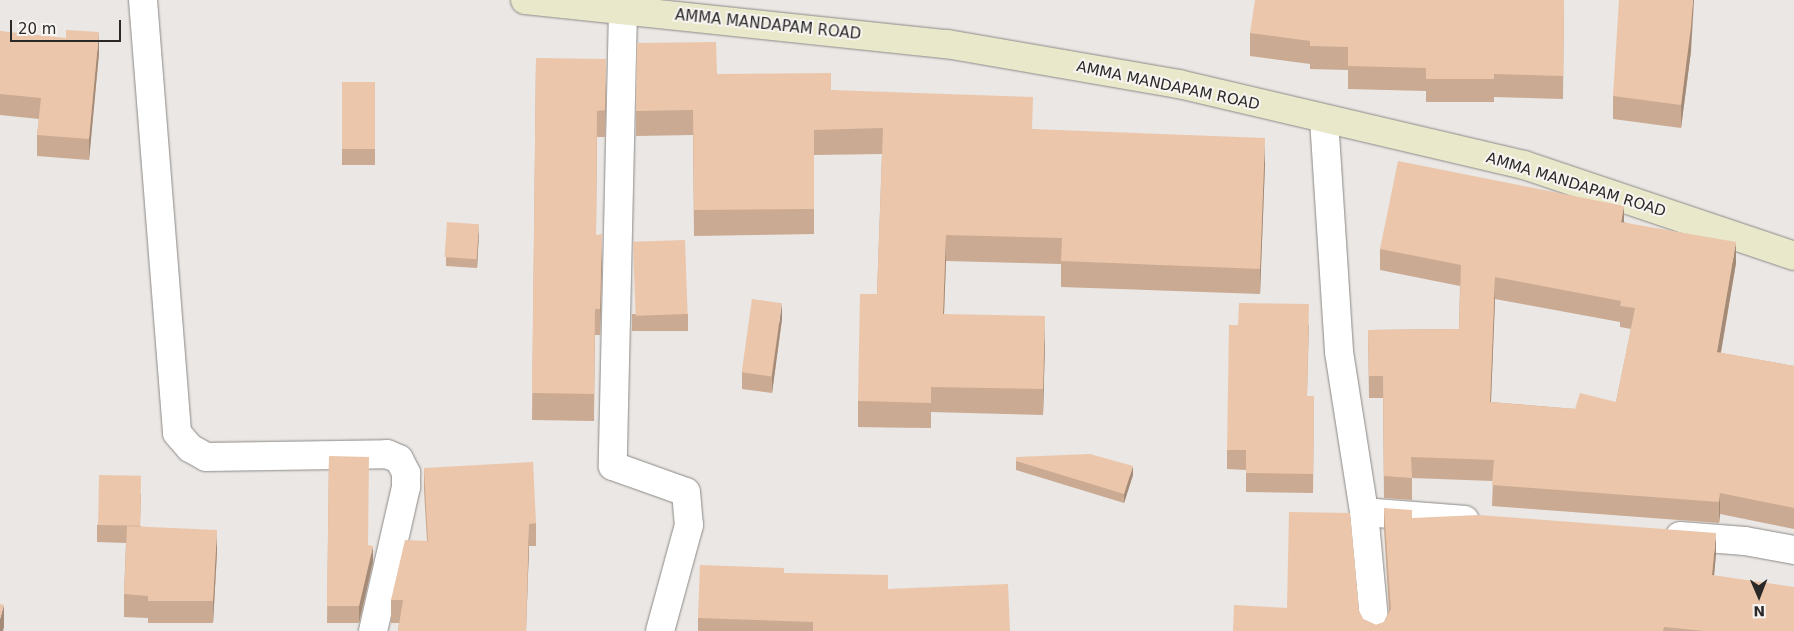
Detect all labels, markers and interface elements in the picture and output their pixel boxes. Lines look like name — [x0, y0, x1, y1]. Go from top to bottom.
street label: AMMA MANDAPAM ROAD — [674, 6, 862, 44]
scale bar — [12, 10, 124, 42]
text: 20 m — [18, 20, 56, 38]
street label: AMMA MANDAPAM ROAD — [1075, 58, 1261, 114]
street label: AMMA MANDAPAM ROAD — [1484, 149, 1668, 221]
north arrow — [1734, 571, 1784, 621]
text: N — [1753, 603, 1765, 619]

